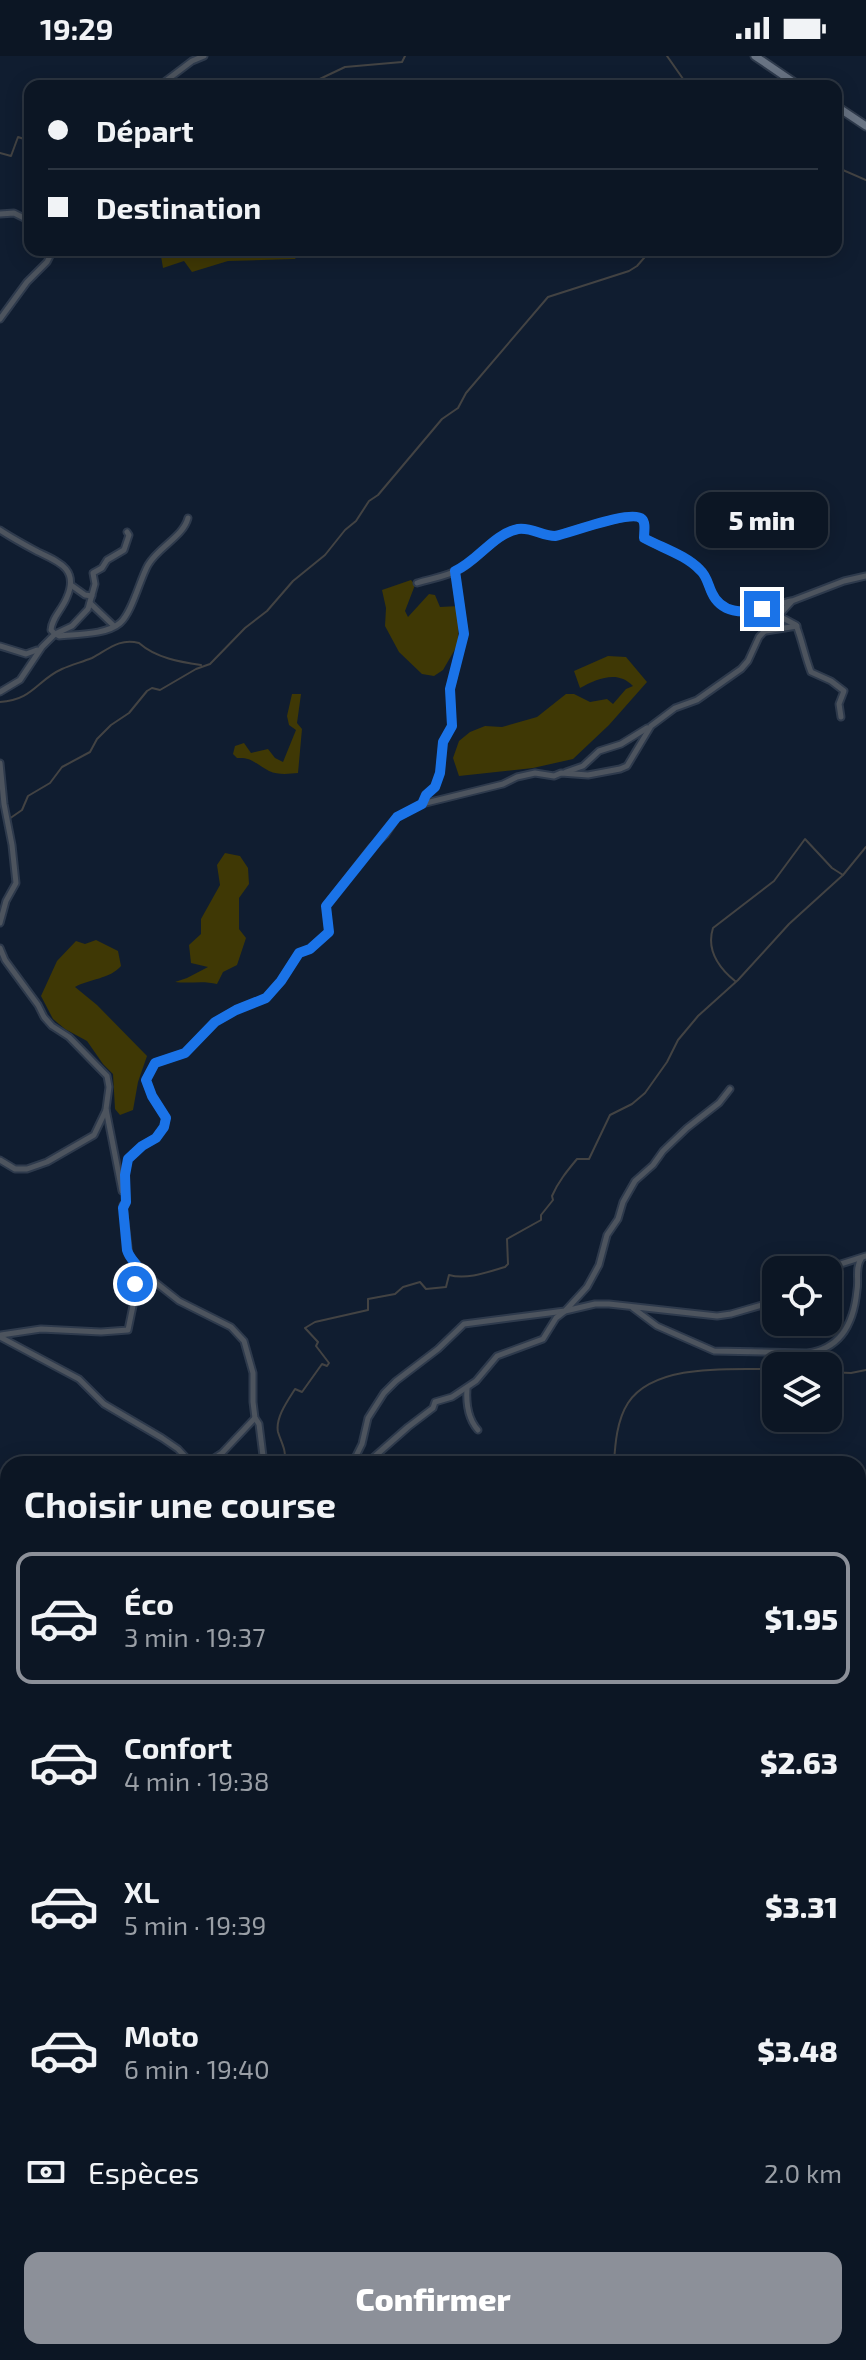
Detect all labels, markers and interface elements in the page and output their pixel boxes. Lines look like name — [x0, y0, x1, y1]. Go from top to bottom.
text: 19:29 — [40, 10, 114, 46]
text: Départ — [96, 112, 194, 148]
text: Destination — [96, 189, 261, 225]
callout: 5 min — [696, 493, 828, 549]
text: 5 min — [729, 504, 795, 535]
route end — [744, 591, 780, 627]
map controls — [762, 1256, 842, 1432]
button: locate — [762, 1256, 842, 1336]
route start — [117, 1266, 153, 1302]
button: layers — [762, 1352, 842, 1432]
text: Choisir une course — [24, 1482, 336, 1525]
icon: car — [28, 1582, 100, 1654]
text: Éco — [124, 1585, 174, 1621]
text: $1.95 — [764, 1600, 838, 1636]
text: 3 min · 19:37 — [124, 1621, 265, 1652]
icon: car — [28, 1726, 100, 1798]
text: Confort — [124, 1729, 232, 1765]
text: $2.63 — [760, 1744, 838, 1780]
text: 4 min · 19:38 — [124, 1765, 269, 1796]
icon: car — [28, 1870, 100, 1942]
text: XL — [124, 1873, 159, 1909]
text: $3.31 — [765, 1888, 838, 1924]
text: 5 min · 19:39 — [124, 1909, 266, 1940]
icon: car — [28, 2014, 100, 2086]
text: Moto — [124, 2017, 199, 2053]
text: $3.48 — [757, 2032, 838, 2068]
text: 6 min · 19:40 — [124, 2053, 270, 2084]
icon: cash — [24, 2150, 68, 2194]
text: Espèces — [88, 2154, 199, 2190]
text: 2.0 km — [764, 2157, 842, 2188]
button: Confirmer — [24, 2252, 842, 2344]

